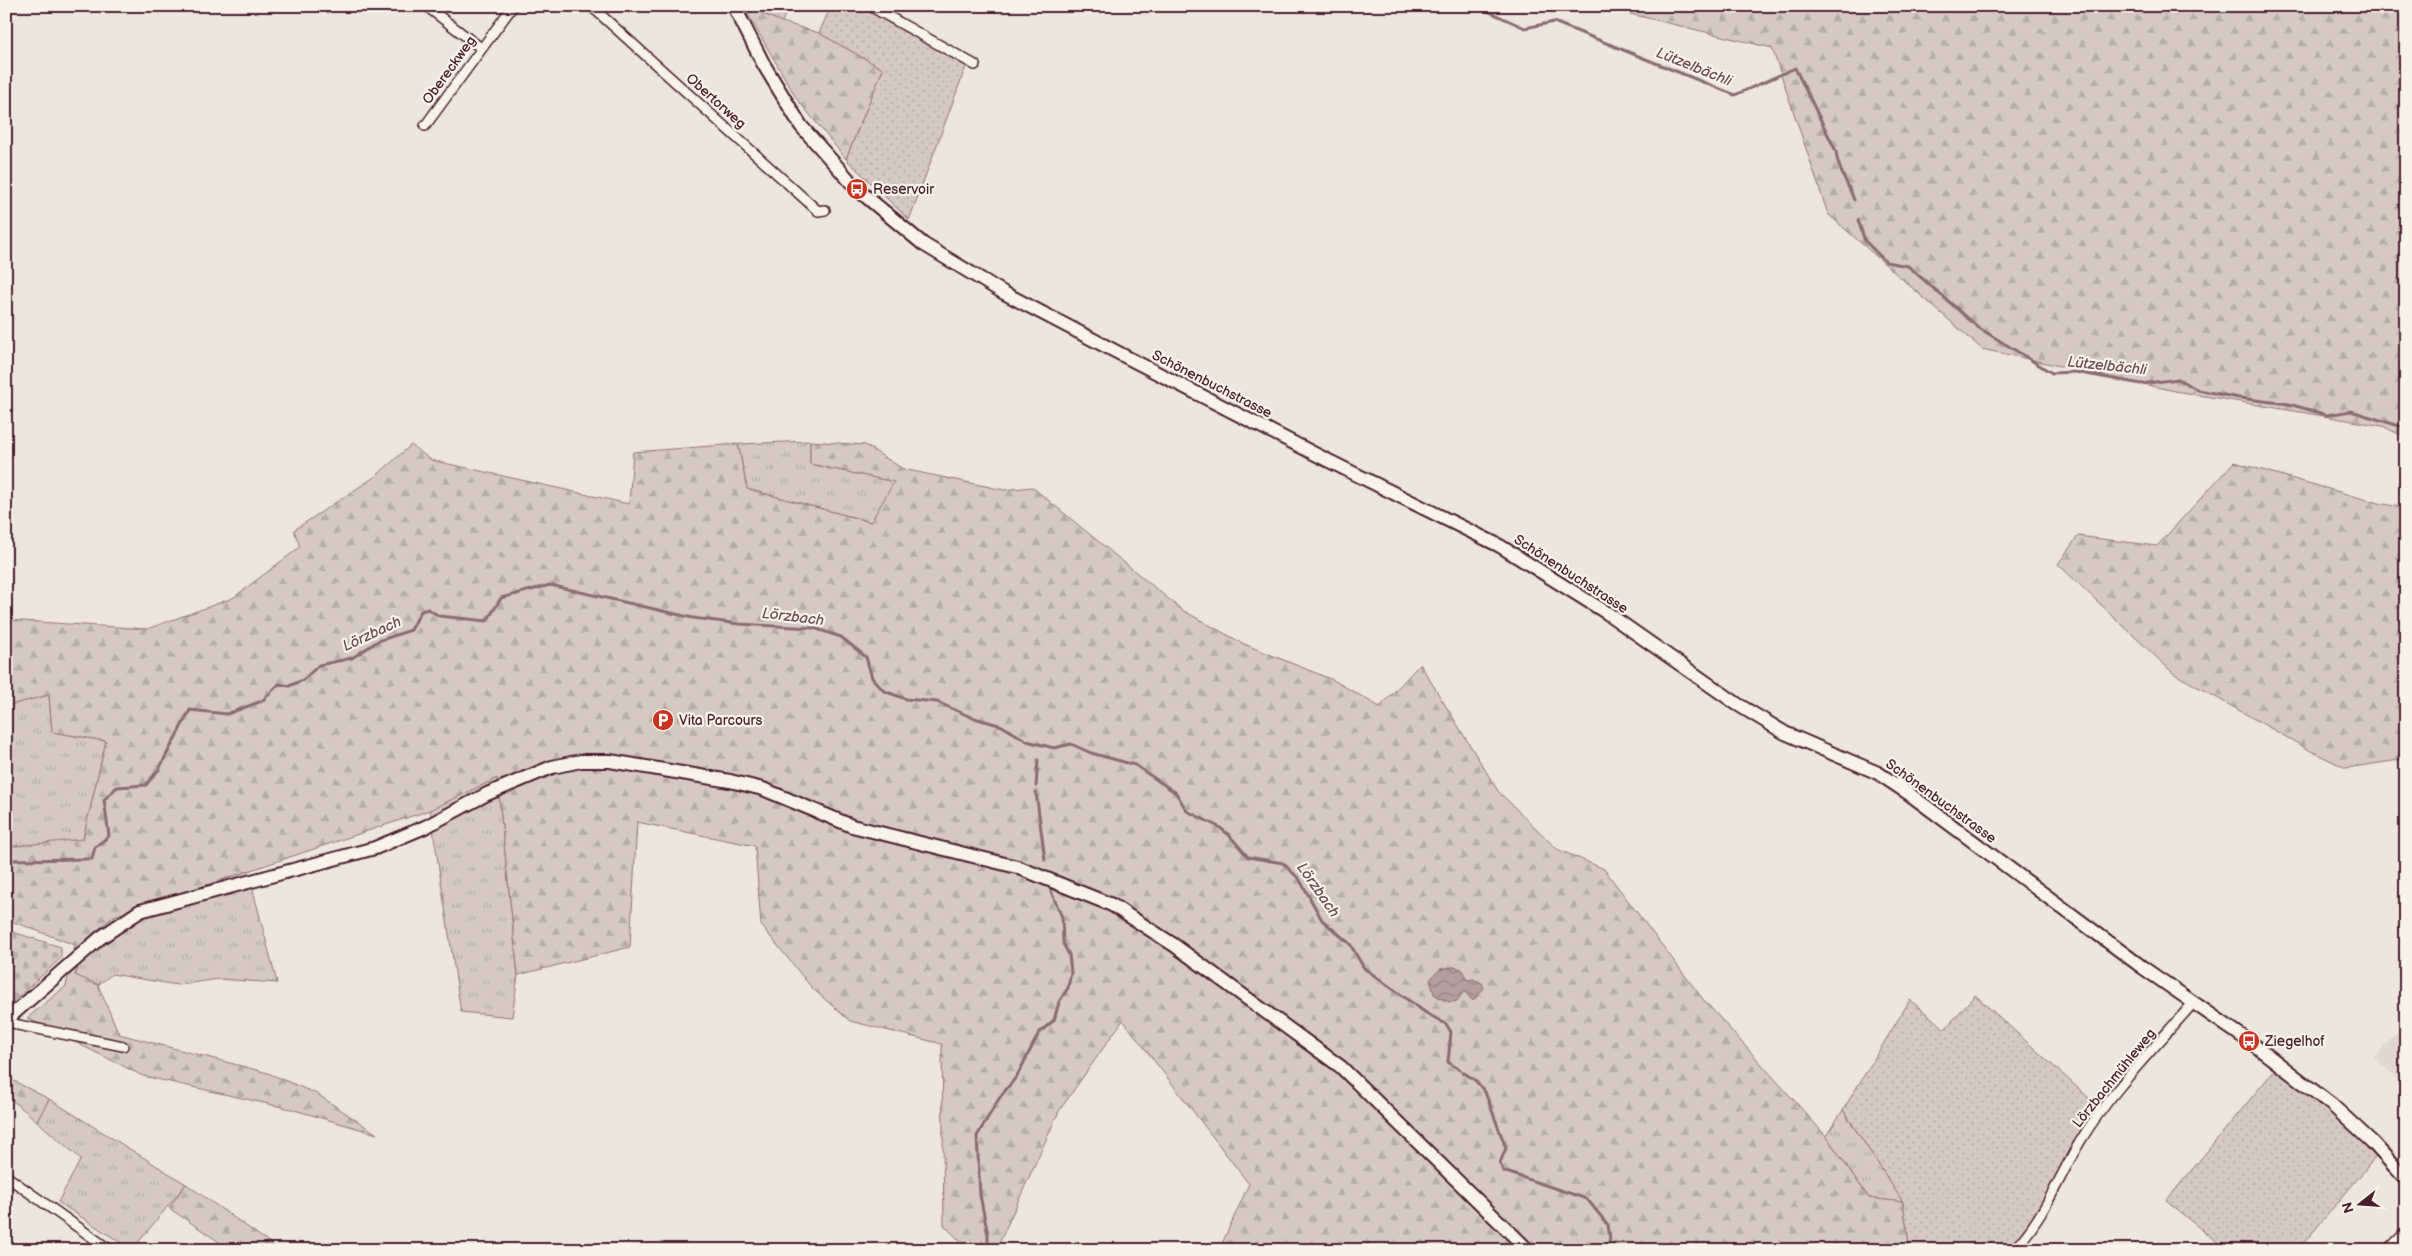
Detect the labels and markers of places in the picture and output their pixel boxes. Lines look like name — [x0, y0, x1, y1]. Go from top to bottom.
bus stop icon: Reservoir — [845, 177, 869, 201]
place label: Reservoir — [873, 181, 935, 198]
parking icon: Vita Parcours — [651, 708, 675, 732]
place label: Vita Parcours — [679, 712, 763, 729]
bus stop icon: Ziegelhof — [2237, 1029, 2261, 1053]
place label: Ziegelhof — [2264, 1033, 2325, 1050]

